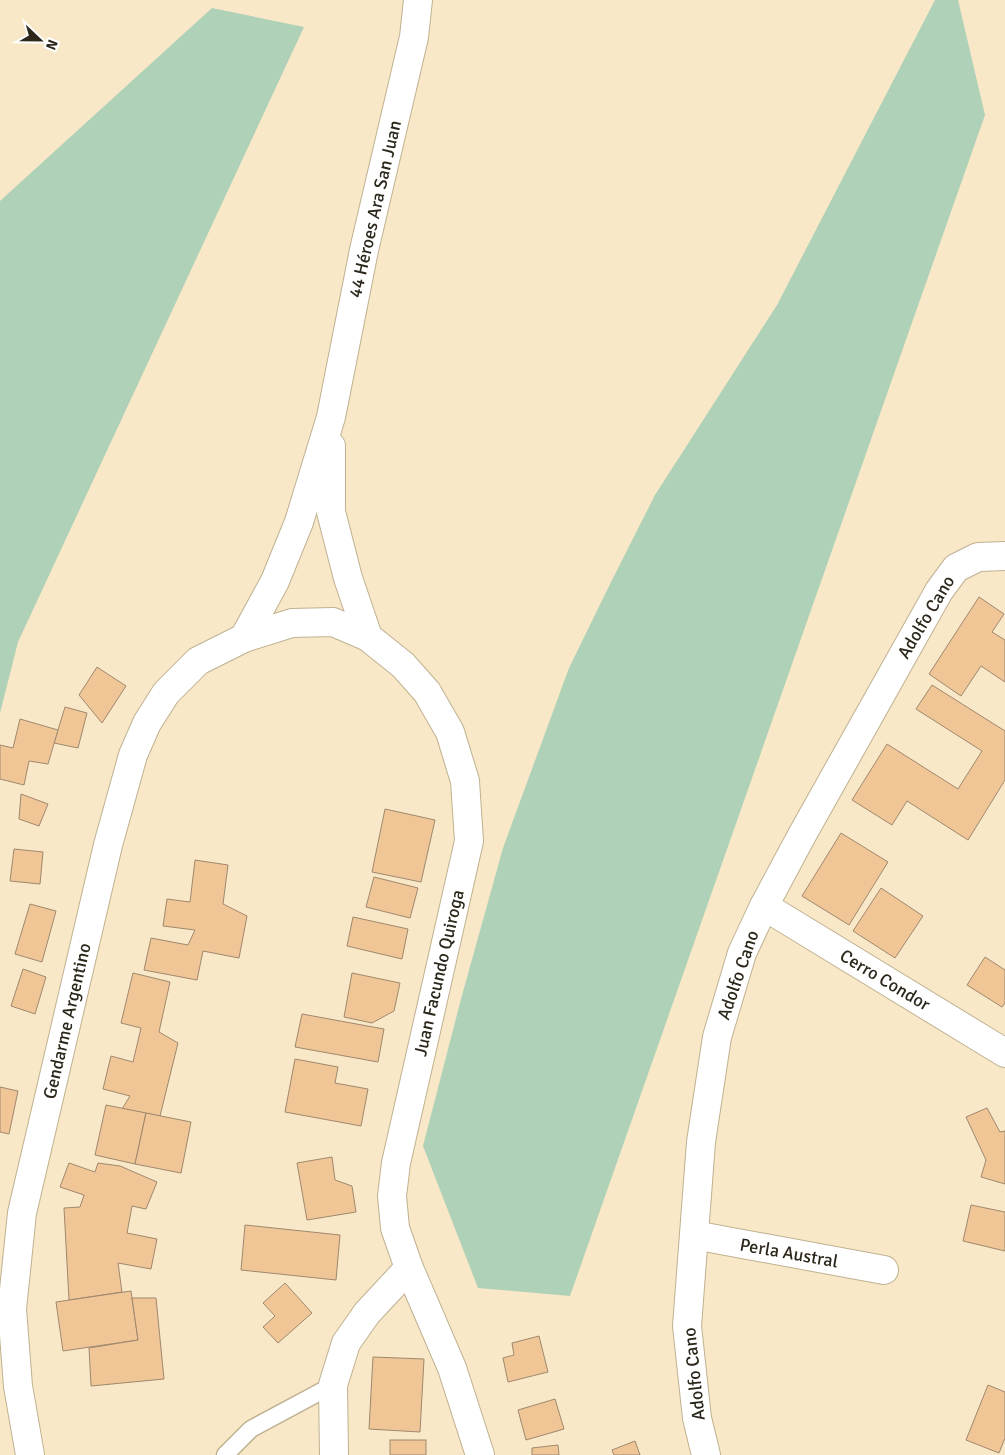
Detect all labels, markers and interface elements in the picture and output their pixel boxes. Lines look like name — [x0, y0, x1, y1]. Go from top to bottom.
north arrow — [15, 15, 65, 65]
text: N — [42, 37, 61, 52]
street label: 44 Héroes Ara San Juan — [344, 118, 406, 300]
street label: Adolfo Cano — [893, 571, 959, 663]
street label: Juan Facundo Quiroga — [409, 888, 469, 1058]
street label: Adolfo Cano — [712, 927, 764, 1023]
street label: Gendarme Argentino — [38, 941, 96, 1101]
street label: Cerro Condor — [836, 944, 934, 1016]
street label: Perla Austral — [738, 1234, 840, 1272]
street label: Adolfo Cano — [678, 1327, 710, 1421]

